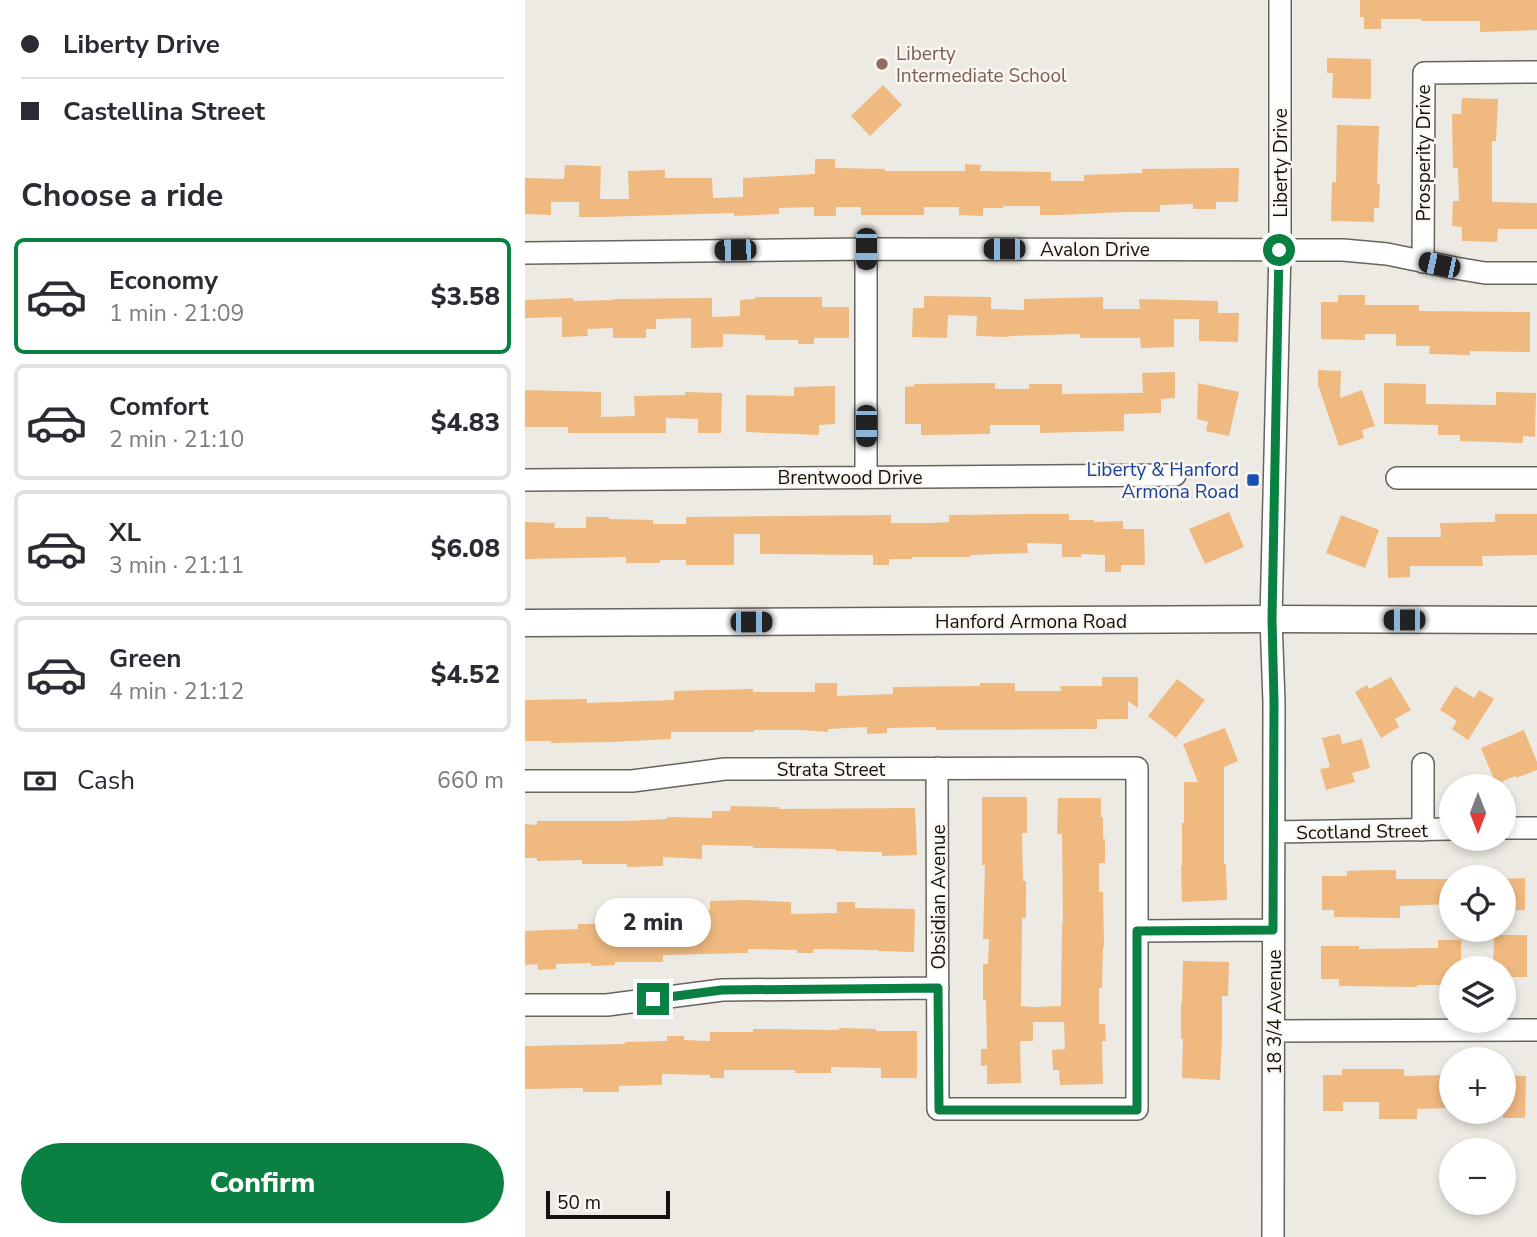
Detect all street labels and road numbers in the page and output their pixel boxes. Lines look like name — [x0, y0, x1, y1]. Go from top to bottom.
street label: Prosperity Drive — [1411, 84, 1437, 222]
street label: Liberty Drive — [1268, 108, 1294, 218]
street label: Avalon Drive — [1040, 237, 1150, 263]
street label: Brentwood Drive — [777, 465, 923, 491]
street label: Hanford Armona Road — [935, 609, 1127, 635]
street label: Strata Street — [777, 757, 886, 783]
street label: Scotland Street — [1296, 818, 1428, 846]
street label: Obsidian Avenue — [926, 824, 952, 970]
street label: 18 3/4 Avenue — [1262, 949, 1288, 1075]

